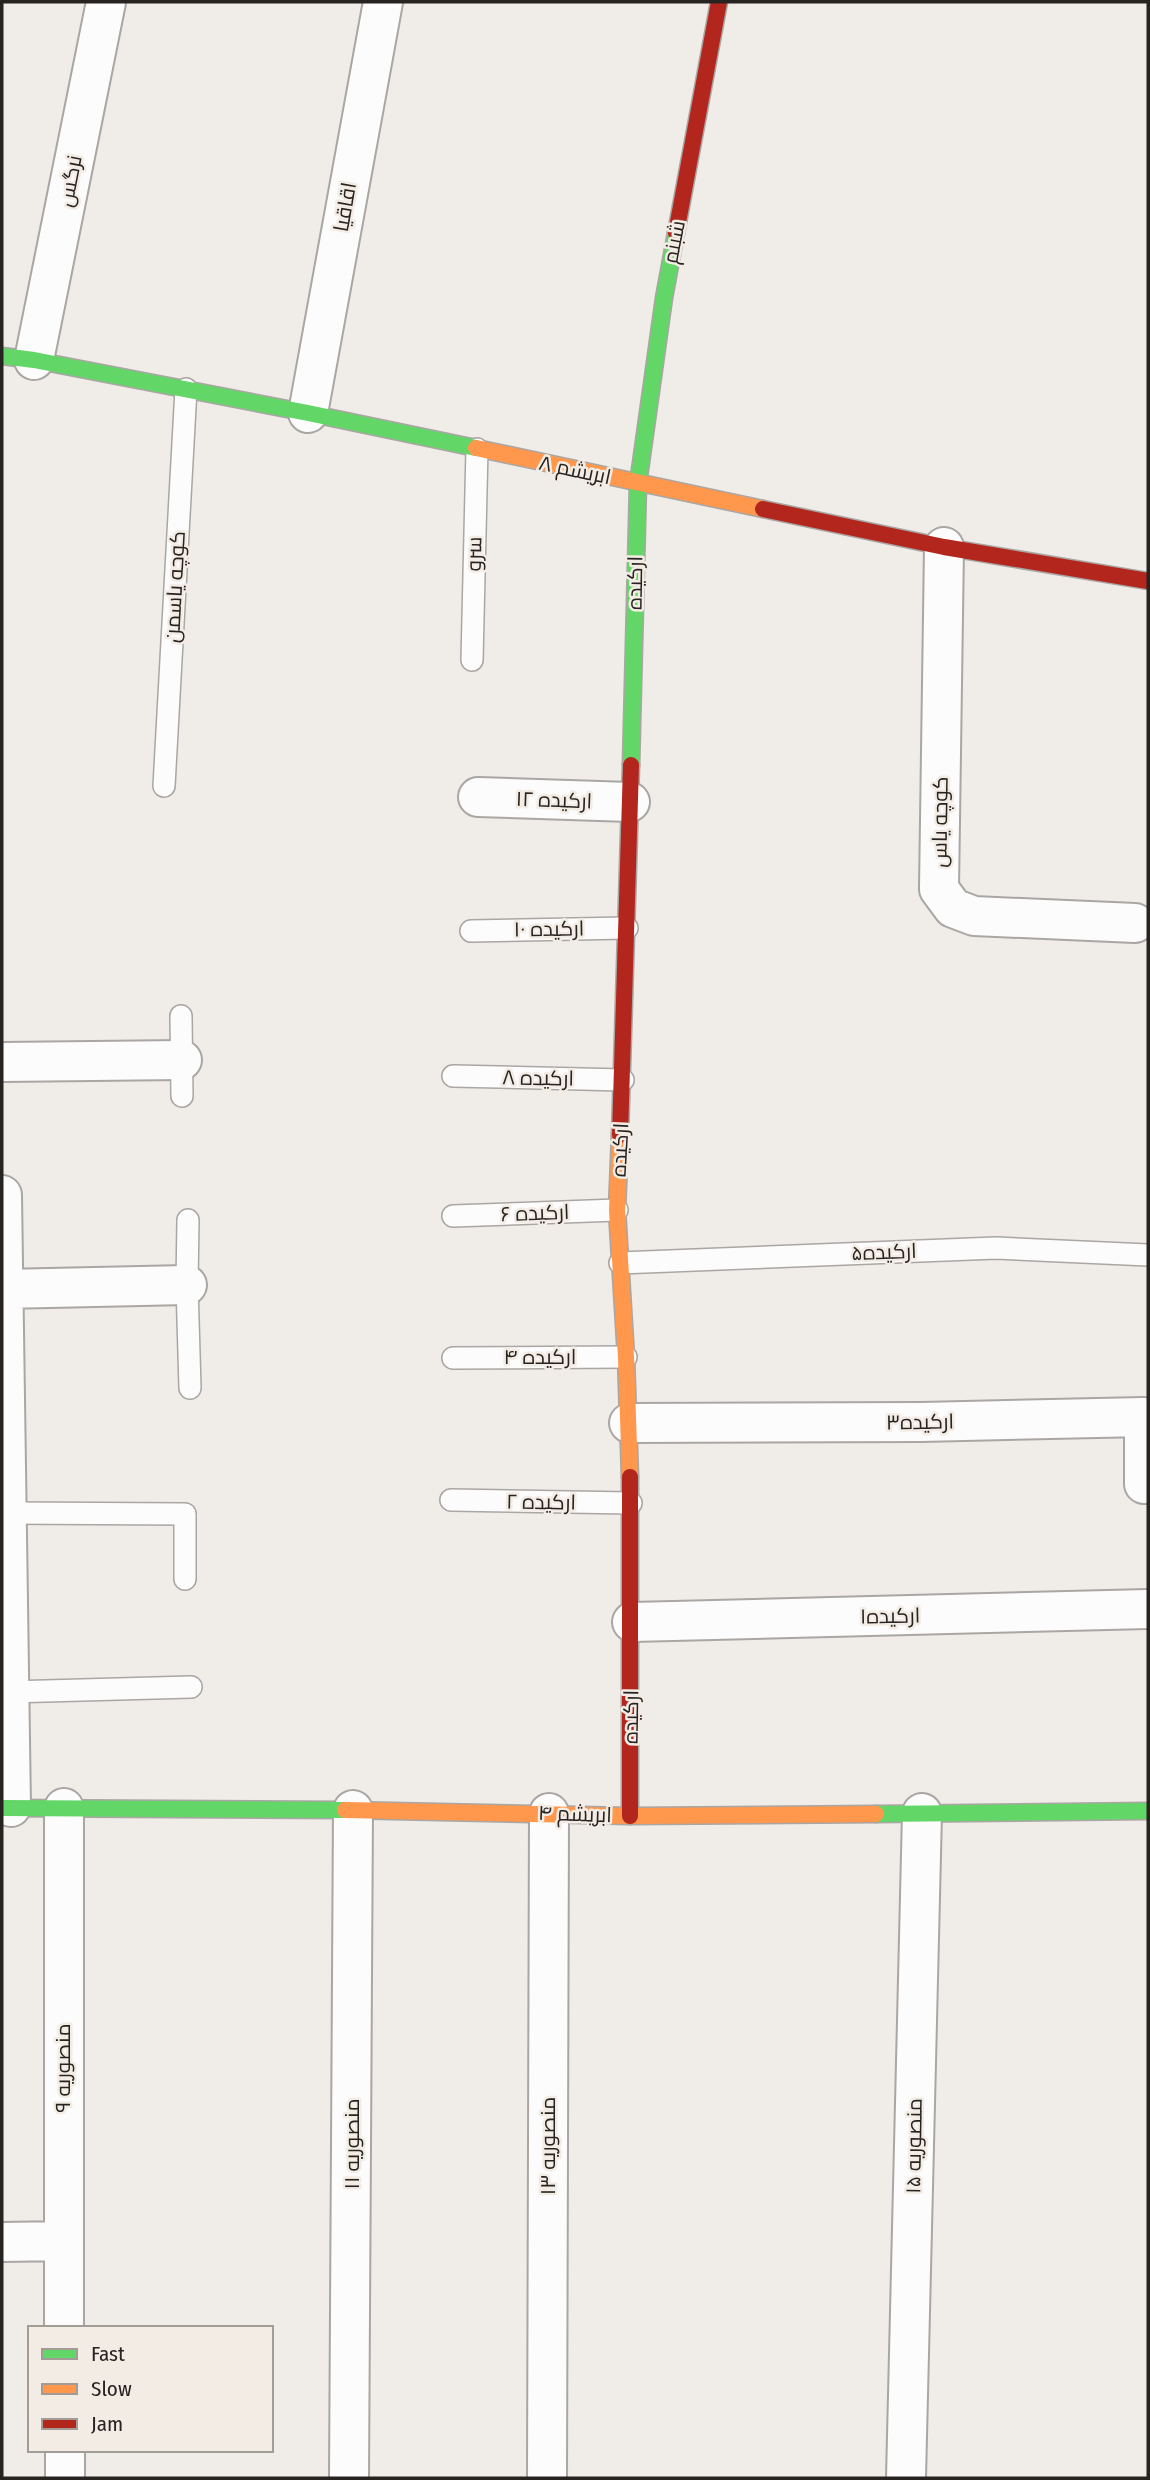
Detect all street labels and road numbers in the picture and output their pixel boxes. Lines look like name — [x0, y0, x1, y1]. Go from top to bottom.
street label: نرگس — [52, 153, 88, 209]
street label: اقاقیا — [328, 180, 362, 234]
street label: شبنم — [657, 218, 692, 266]
street label: ابریشم ۸ — [536, 450, 613, 491]
street label: کوچه یاسمن — [159, 530, 192, 644]
street label: سرو — [461, 536, 487, 572]
street label: ارکیده — [622, 556, 648, 610]
street label: کوچه یاس — [926, 776, 955, 868]
street label: ارکیده ۱۲ — [515, 786, 593, 814]
street label: ارکیده ۱۰ — [513, 915, 585, 943]
street label: ارکیده ۸ — [502, 1064, 574, 1092]
street label: ارکیده — [606, 1122, 634, 1178]
street label: ارکیده ۶ — [500, 1199, 570, 1227]
street label: ارکیده۵ — [851, 1238, 917, 1266]
street label: ارکیده ۴ — [504, 1344, 576, 1370]
street label: ارکیده۳ — [886, 1408, 954, 1436]
street label: ارکیده ۲ — [506, 1488, 576, 1516]
street label: ارکیده۱ — [860, 1602, 920, 1630]
street label: ارکیده — [618, 1690, 644, 1744]
street label: ابریشم ۴ — [538, 1800, 612, 1829]
street label: منصوریه ۹ — [50, 2024, 76, 2112]
street label: منصوریه ۱۳ — [535, 2097, 561, 2195]
street label: منصوریه ۱۵ — [900, 2098, 928, 2194]
street label: منصوریه ۱۱ — [339, 2099, 365, 2189]

